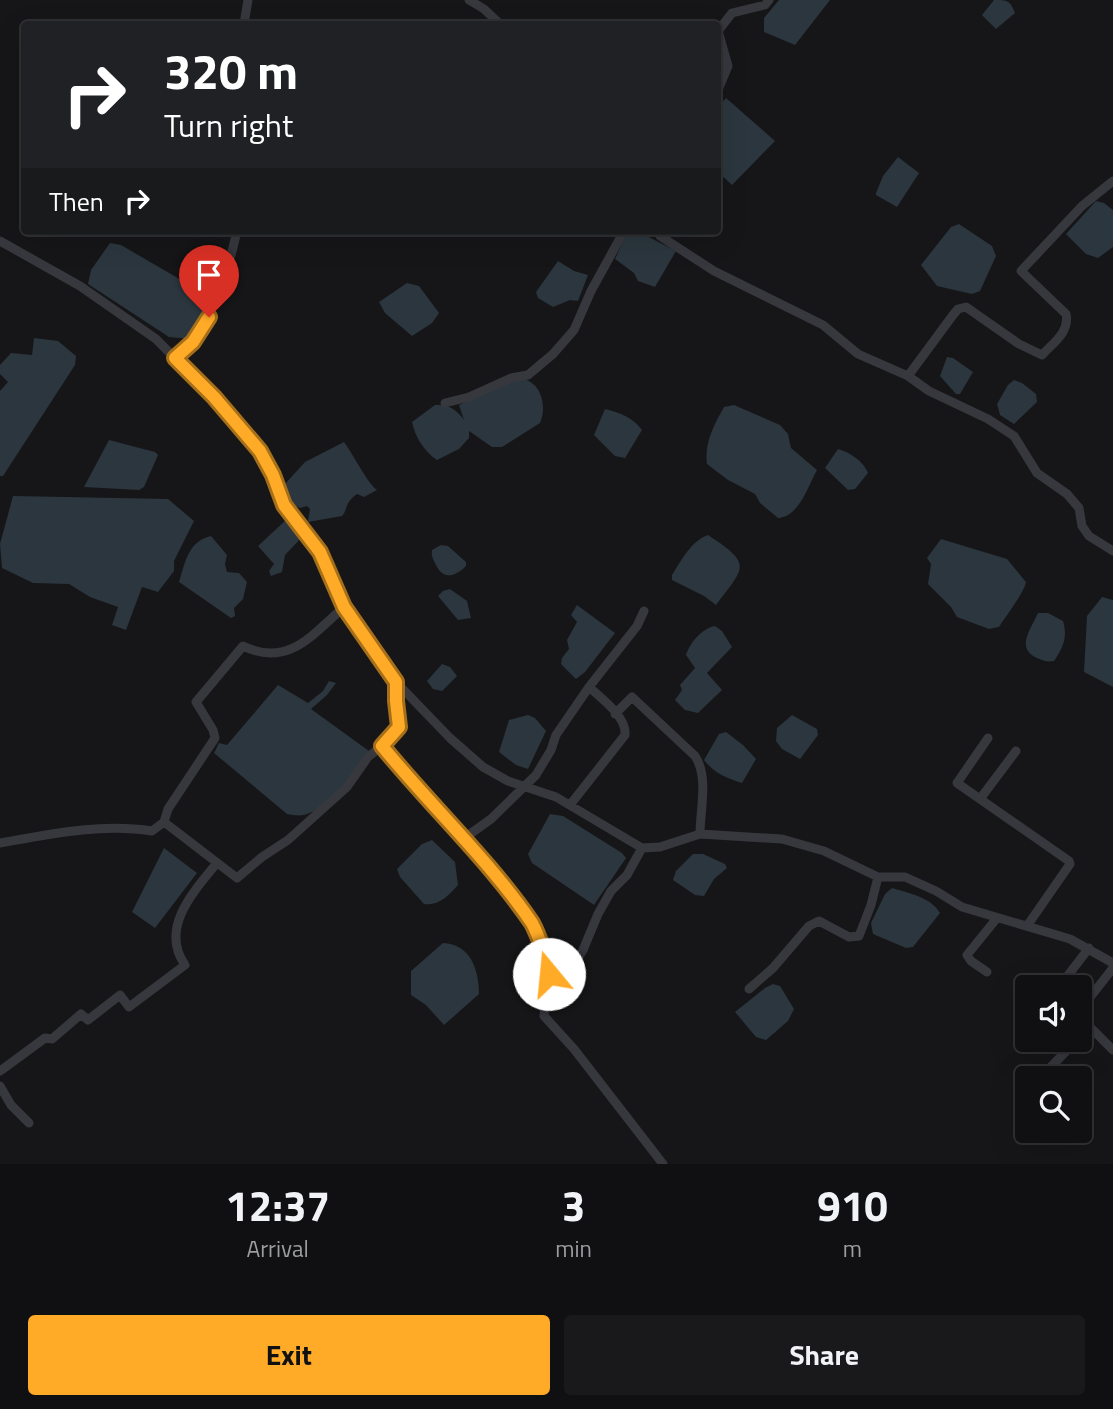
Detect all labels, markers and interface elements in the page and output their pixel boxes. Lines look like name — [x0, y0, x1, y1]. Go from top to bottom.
text: 320 m — [164, 33, 298, 108]
icon: right — [49, 49, 140, 140]
text: Turn right — [164, 101, 293, 149]
text: Then — [49, 182, 104, 221]
icon: right — [118, 182, 156, 220]
pin — [179, 245, 239, 317]
icon: arrive — [190, 256, 228, 294]
position arrow — [512, 937, 586, 1011]
map controls — [1015, 975, 1092, 1143]
button: sound — [1015, 975, 1092, 1052]
button: search — [1015, 1066, 1092, 1143]
text: 12:37 — [225, 1173, 330, 1237]
text: 3 — [562, 1173, 585, 1237]
text: 910 — [817, 1173, 888, 1237]
text: Arrival — [246, 1231, 309, 1266]
text: min — [555, 1231, 592, 1266]
text: m — [843, 1231, 862, 1266]
button: Exit — [28, 1315, 550, 1395]
button: Share — [564, 1315, 1085, 1395]

